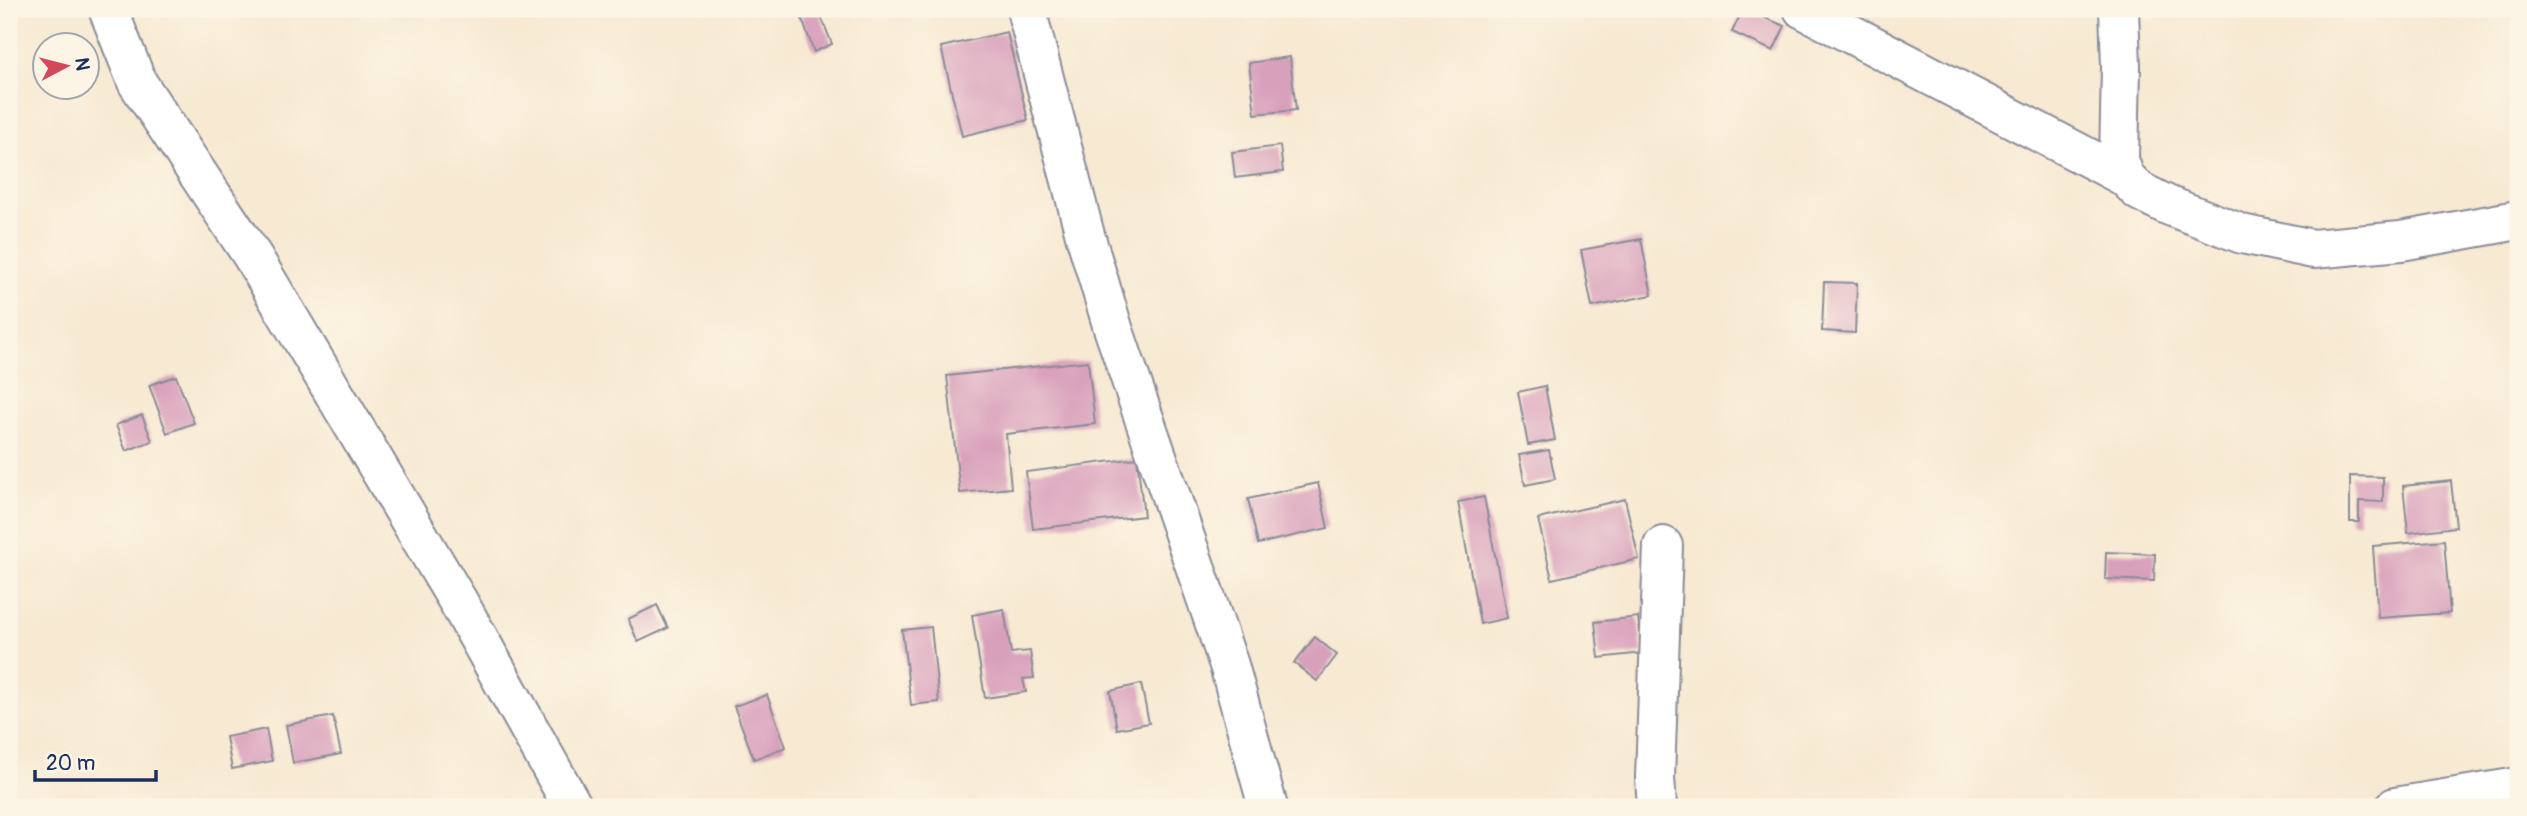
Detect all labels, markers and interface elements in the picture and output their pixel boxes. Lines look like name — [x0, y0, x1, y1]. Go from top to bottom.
north arrow — [32, 32, 102, 102]
text: N — [69, 56, 95, 72]
scale bar — [35, 739, 156, 783]
text: 20 m — [46, 750, 95, 777]

